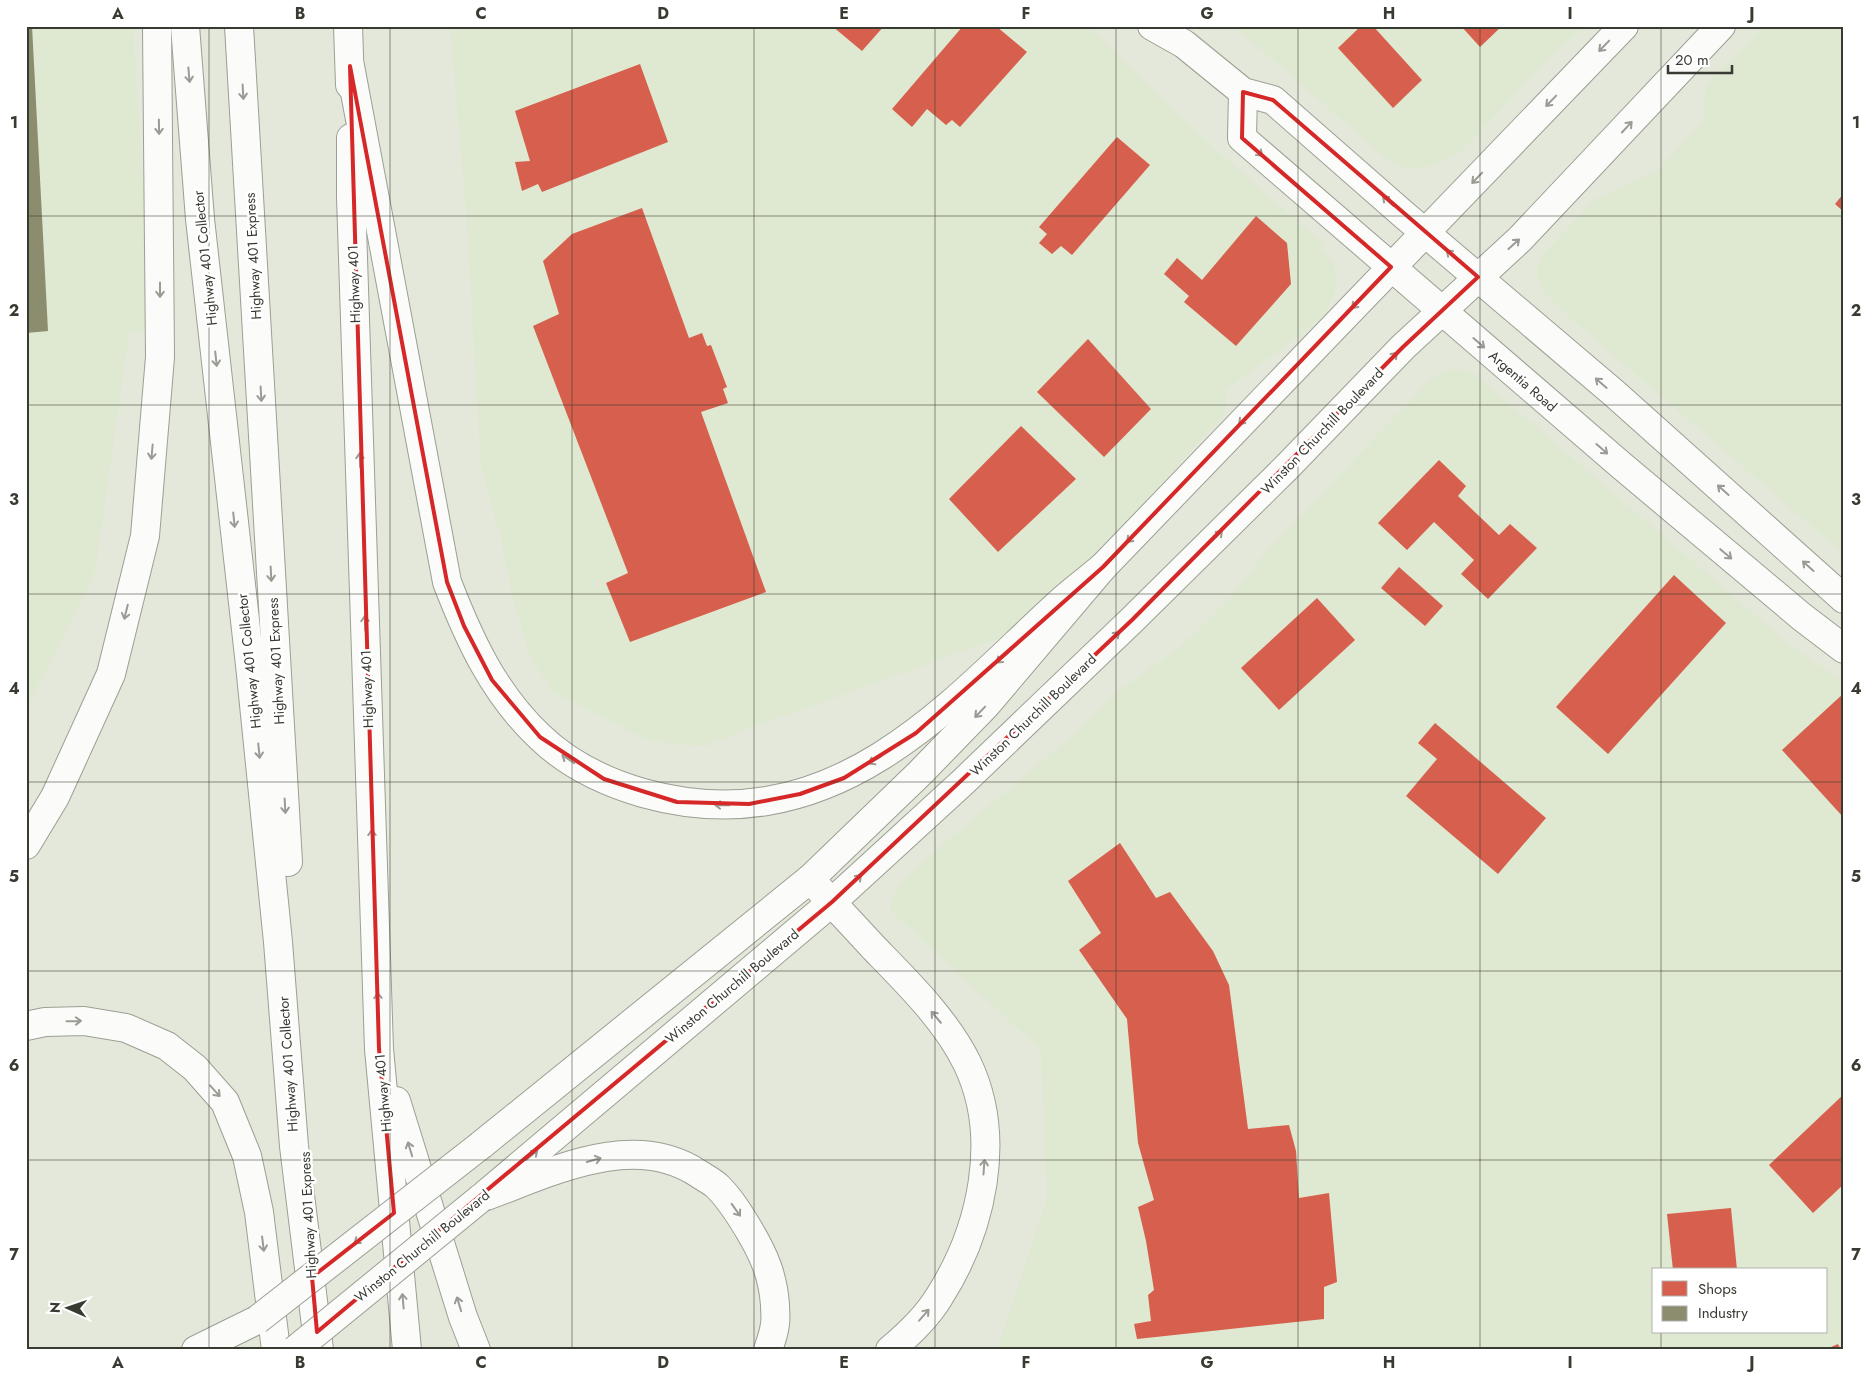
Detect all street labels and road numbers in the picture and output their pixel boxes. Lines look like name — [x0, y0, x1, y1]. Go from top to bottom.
street label: Highway 401 Collector — [188, 189, 222, 327]
street label: Highway 401 Express — [240, 192, 266, 320]
street label: Highway 401 — [343, 245, 365, 323]
street label: Argentia Road — [1485, 346, 1561, 416]
street label: Winston Churchill Boulevard — [1256, 363, 1388, 499]
street label: Highway 401 Collector — [232, 592, 266, 730]
street label: Highway 401 Express — [263, 597, 289, 725]
street label: Winston Churchill Boulevard — [965, 649, 1101, 781]
street label: Highway 401 — [356, 650, 378, 728]
street label: Winston Churchill Boulevard — [661, 924, 803, 1048]
street label: Highway 401 Collector — [273, 995, 303, 1132]
street label: Highway 401 — [370, 1053, 396, 1133]
street label: Highway 401 Express — [295, 1151, 321, 1279]
street label: Winston Churchill Boulevard — [350, 1185, 494, 1307]

